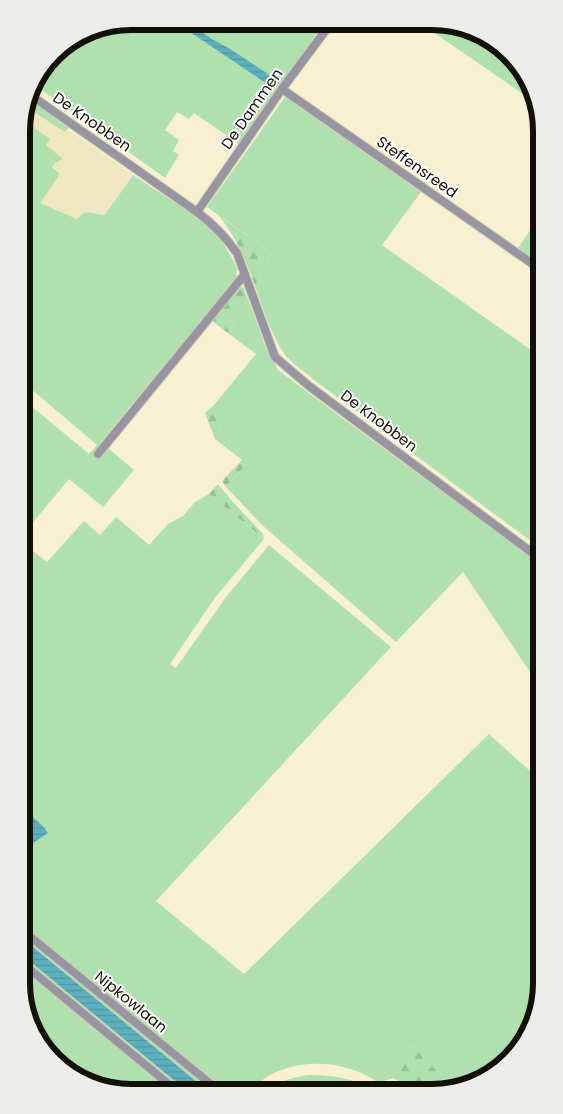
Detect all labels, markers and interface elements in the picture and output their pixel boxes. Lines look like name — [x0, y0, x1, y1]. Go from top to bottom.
street label: De Dammen — [216, 64, 287, 153]
street label: De Knobben — [49, 87, 136, 156]
street label: Steffensreed — [373, 131, 462, 202]
street label: De Knobben — [337, 385, 422, 456]
street label: Nipkowlaan — [91, 966, 172, 1037]

